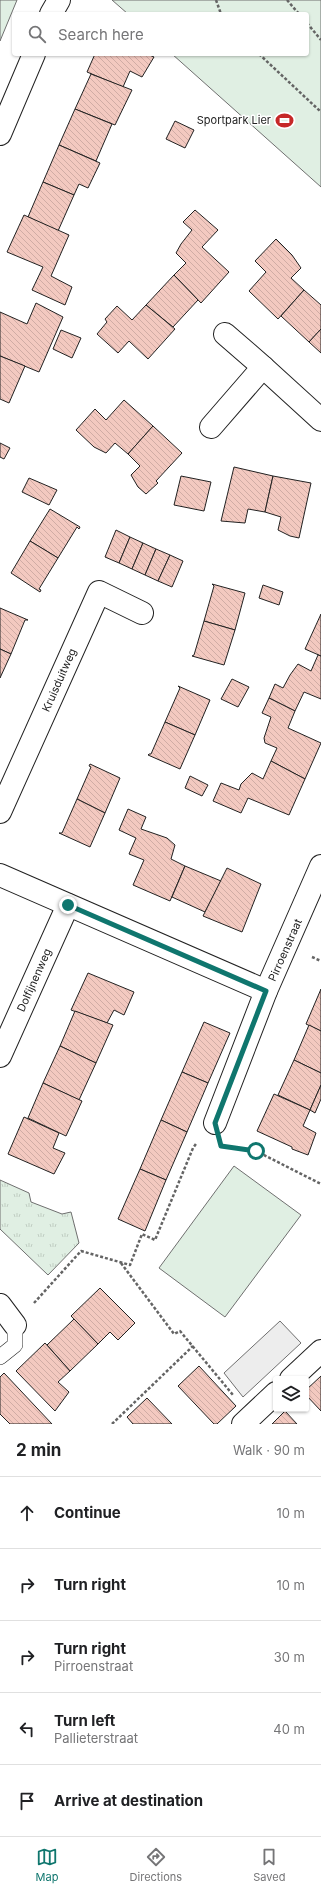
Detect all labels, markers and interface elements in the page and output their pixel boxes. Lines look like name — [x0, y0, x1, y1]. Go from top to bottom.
search box — [12, 12, 309, 56]
icon: search — [26, 23, 48, 45]
text: Search here — [58, 25, 144, 44]
sports icon: Sportpark Lier — [274, 110, 294, 130]
place label: Sportpark Lier — [197, 113, 271, 127]
street label: Kruisduitweg — [39, 646, 79, 714]
route end — [59, 896, 77, 914]
street label: Pirroenstraat — [265, 916, 305, 983]
street label: Dolfijnenweg — [14, 946, 54, 1014]
route start — [247, 1142, 265, 1160]
map controls — [273, 1376, 309, 1412]
button: layers — [273, 1376, 309, 1412]
text: 2 min — [16, 1440, 61, 1460]
text: Walk · 90 m — [233, 1442, 305, 1458]
icon: ahead — [16, 1502, 38, 1524]
text: Continue — [54, 1503, 121, 1522]
text: 10 m — [276, 1505, 305, 1521]
icon: right — [16, 1574, 38, 1596]
text: Turn right — [54, 1575, 126, 1594]
text: 10 m — [276, 1577, 305, 1593]
text: Turn right — [54, 1639, 126, 1658]
icon: right — [16, 1646, 38, 1668]
text: 30 m — [274, 1649, 305, 1665]
text: Pirroenstraat — [54, 1658, 133, 1674]
text: Turn left — [54, 1711, 115, 1730]
icon: left — [16, 1718, 38, 1740]
text: 40 m — [273, 1721, 305, 1737]
text: Pallieterstraat — [54, 1730, 138, 1746]
icon: arrive — [16, 1790, 38, 1812]
text: Arrive at destination — [54, 1791, 203, 1810]
tab: Map — [36, 1846, 58, 1884]
tab: Directions — [130, 1846, 182, 1884]
tab: Saved — [253, 1846, 285, 1884]

